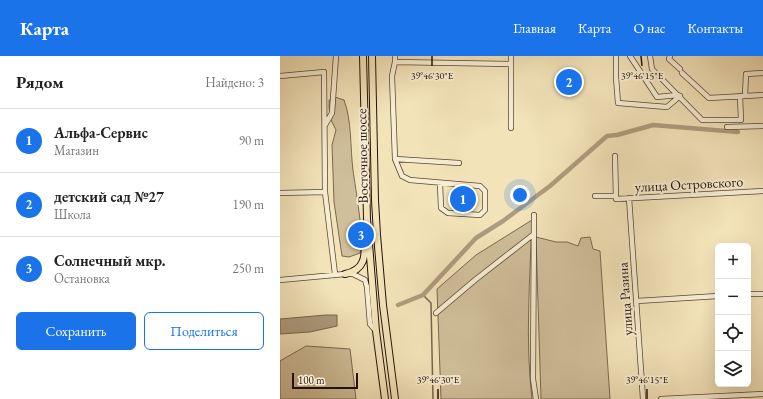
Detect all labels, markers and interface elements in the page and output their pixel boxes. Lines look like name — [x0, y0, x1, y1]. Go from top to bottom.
text: Карта — [20, 16, 69, 41]
text: Главная — [513, 19, 556, 37]
text: Карта — [578, 19, 611, 37]
text: О нас — [633, 19, 665, 37]
text: Контакты — [687, 19, 743, 37]
pin: 2 — [556, 67, 582, 97]
text: 39°46'30"E — [411, 69, 454, 82]
text: 39°46'15"E — [621, 69, 664, 82]
text: Рядом — [16, 71, 64, 93]
text: Найдено: 3 — [205, 74, 264, 91]
street label: Восточное шоссе — [352, 108, 372, 204]
text: Альфа-Сервис — [54, 123, 148, 142]
text: 1 — [26, 132, 32, 149]
text: 90 m — [239, 132, 264, 149]
text: Магазин — [54, 142, 99, 159]
street label: улица Островского — [634, 172, 744, 196]
pin: 1 — [450, 184, 476, 214]
your location — [510, 185, 530, 205]
text: детский сад №27 — [54, 187, 164, 206]
text: 2 — [26, 196, 32, 213]
text: 190 m — [233, 196, 264, 213]
text: Школа — [54, 206, 91, 223]
pin: 3 — [348, 220, 374, 250]
map controls — [715, 243, 751, 387]
button: + — [715, 243, 751, 279]
text: Солнечный мкр. — [54, 251, 165, 270]
text: 3 — [26, 260, 32, 277]
text: 250 m — [233, 260, 264, 277]
street label: улица Разина — [613, 261, 637, 336]
text: Остановка — [54, 270, 110, 287]
button: − — [715, 279, 751, 315]
button: Сохранить — [16, 312, 136, 350]
button: Поделиться — [144, 312, 264, 350]
button: locate — [715, 315, 751, 351]
button: layers — [715, 351, 751, 387]
scale bar — [292, 371, 358, 390]
text: 100 m — [298, 373, 325, 387]
text: 39°46'30"E — [417, 373, 460, 386]
text: 39°46'15"E — [626, 373, 669, 386]

